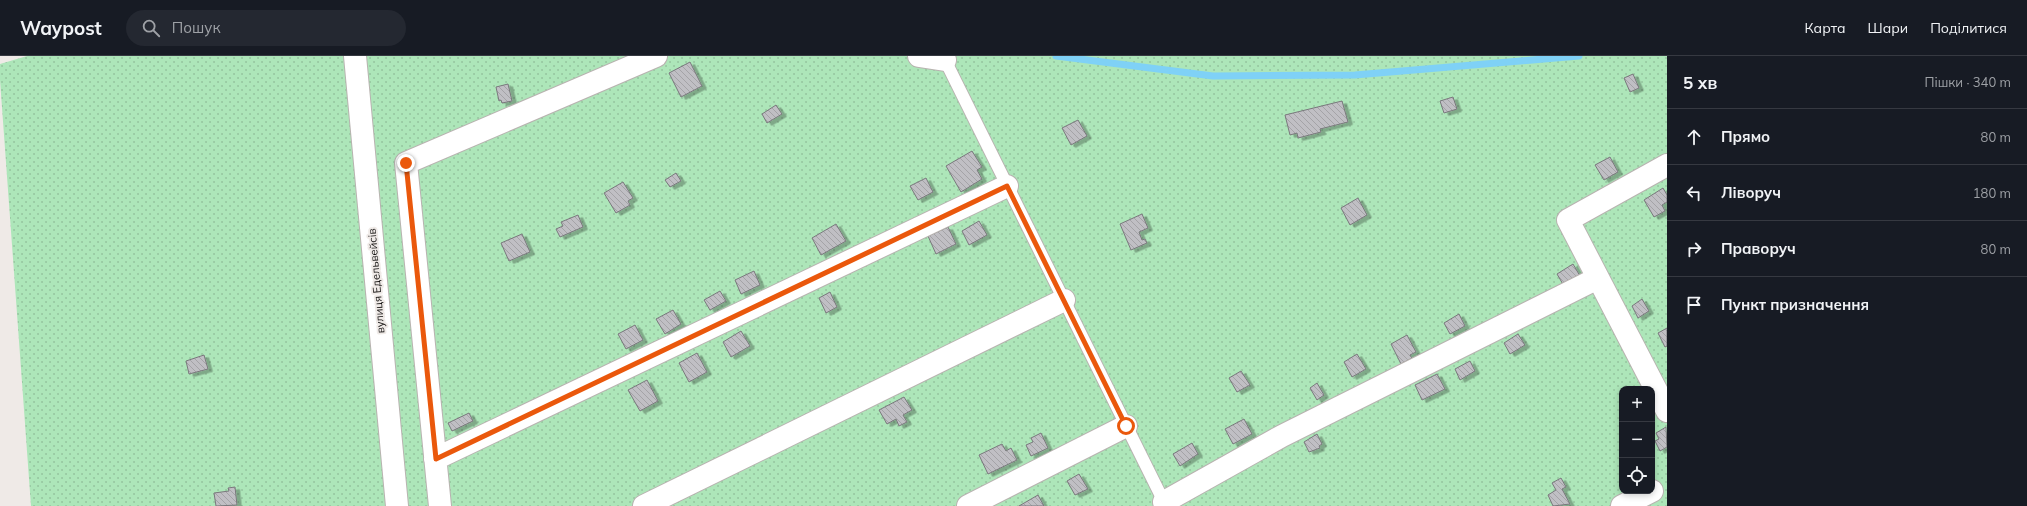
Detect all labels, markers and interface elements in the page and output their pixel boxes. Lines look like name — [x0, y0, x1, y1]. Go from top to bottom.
search box — [126, 10, 406, 46]
text: Waypost — [20, 16, 102, 40]
icon: search — [140, 17, 162, 39]
text: Пошук — [172, 18, 220, 37]
text: Карта — [1804, 19, 1846, 37]
text: Шари — [1868, 19, 1908, 37]
text: Поділитися — [1930, 19, 2007, 37]
text: 5 хв — [1683, 72, 1717, 93]
text: Пішки · 340 m — [1924, 74, 2011, 90]
icon: ahead — [1683, 126, 1705, 148]
text: Прямо — [1721, 127, 1770, 146]
text: 80 m — [1981, 129, 2011, 145]
route end — [397, 154, 415, 172]
icon: left — [1683, 182, 1705, 204]
text: Ліворуч — [1721, 183, 1781, 202]
text: 180 m — [1973, 185, 2011, 201]
street label: вулиця Едельвейсів — [364, 228, 388, 334]
icon: right — [1683, 238, 1705, 260]
text: Праворуч — [1721, 239, 1796, 258]
text: 80 m — [1981, 241, 2011, 257]
icon: arrive — [1683, 294, 1705, 316]
text: Пункт призначення — [1721, 295, 1869, 314]
map controls — [1619, 386, 1655, 494]
button: + — [1619, 386, 1655, 422]
route start — [1117, 417, 1135, 435]
button: − — [1619, 422, 1655, 458]
button: locate — [1619, 458, 1655, 494]

